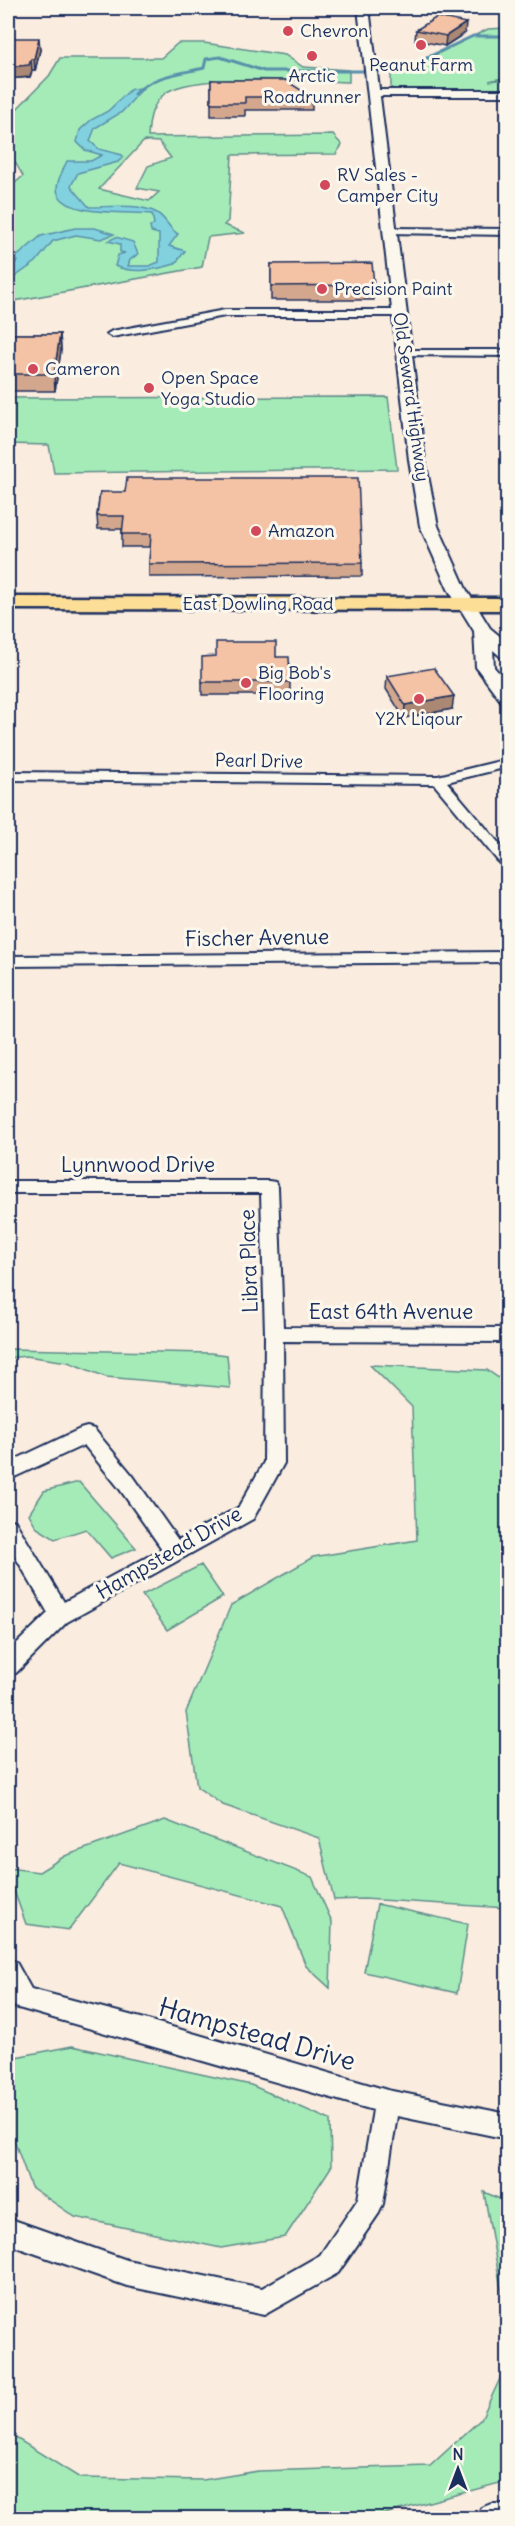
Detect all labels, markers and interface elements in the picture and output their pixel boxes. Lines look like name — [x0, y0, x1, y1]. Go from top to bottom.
place label: Chevron — [300, 19, 368, 42]
marker: Chevron — [281, 24, 295, 38]
marker: Peanut Farm — [414, 38, 428, 52]
marker: Arctic Roadrunner — [305, 49, 319, 63]
place label: Peanut Farm — [369, 53, 473, 76]
place label: Arctic Roadrunner — [263, 64, 362, 108]
place label: RV Sales - Camper City — [337, 163, 439, 207]
marker: RV Sales - Camper City — [318, 178, 332, 192]
place label: Precision Paint — [334, 277, 453, 300]
marker: Precision Paint — [315, 282, 329, 296]
street label: Old Seward Highway — [388, 311, 435, 483]
place label: Cameron — [45, 357, 120, 380]
marker: Cameron — [26, 362, 40, 376]
place label: Open Space Yoga Studio — [161, 366, 259, 410]
marker: Open Space Yoga Studio — [142, 381, 156, 395]
place label: Amazon — [268, 519, 335, 542]
marker: Amazon — [249, 524, 263, 538]
street label: East Dowling Road — [182, 592, 334, 615]
place label: Big Bob's Flooring — [258, 661, 331, 705]
marker: Big Bob's Flooring — [239, 676, 253, 690]
marker: Y2K Liqour — [412, 692, 426, 706]
place label: Y2K Liqour — [376, 707, 463, 730]
street label: Pearl Drive — [215, 748, 303, 773]
street label: Fischer Avenue — [185, 923, 329, 952]
street label: Lynnwood Drive — [61, 1151, 215, 1178]
street label: Libra Place — [233, 1209, 264, 1313]
street label: East 64th Avenue — [309, 1298, 473, 1325]
street label: Hampstead Drive — [91, 1500, 247, 1605]
street label: Hampstead Drive — [155, 1990, 359, 2077]
north arrow — [428, 2439, 488, 2499]
text: N — [452, 2444, 464, 2464]

